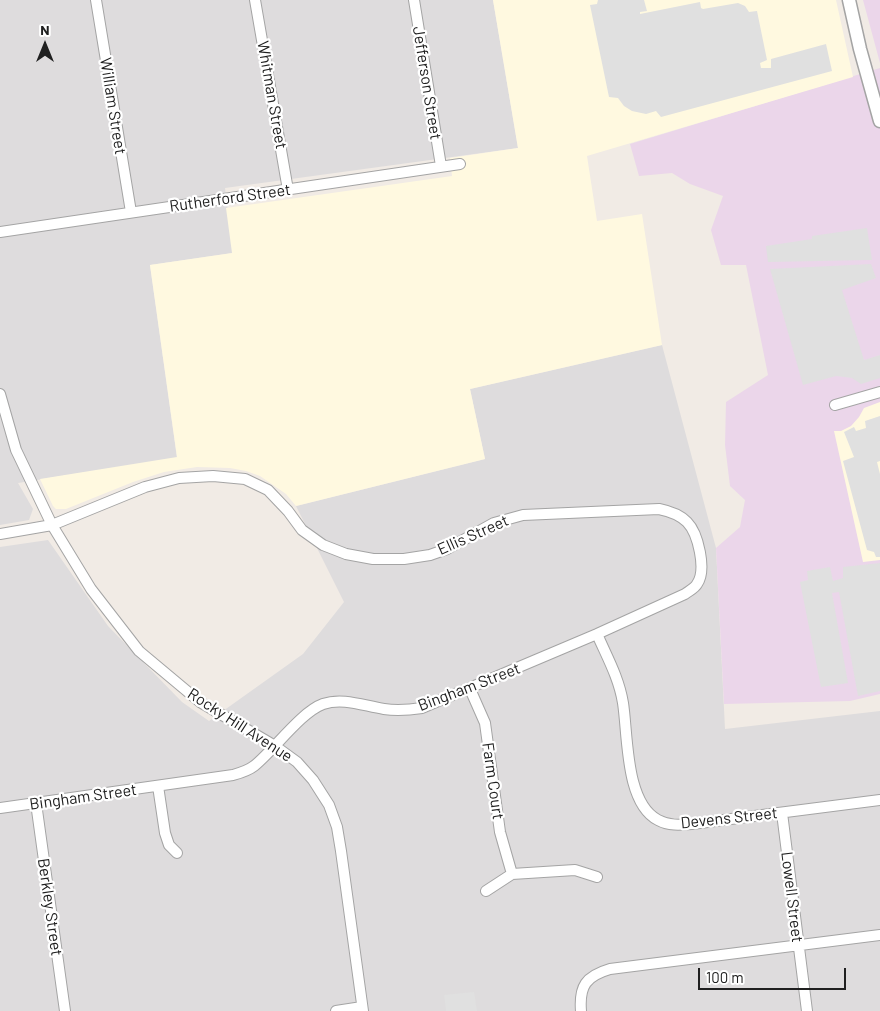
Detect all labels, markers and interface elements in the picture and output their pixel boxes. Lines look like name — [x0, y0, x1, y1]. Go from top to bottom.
north arrow — [20, 20, 70, 70]
text: N — [40, 21, 50, 38]
street label: Jefferson Street — [409, 25, 445, 141]
street label: Whitman Street — [253, 39, 291, 151]
street label: William Street — [96, 56, 130, 156]
street label: Rutherford Street — [168, 180, 292, 216]
street label: Ellis Street — [435, 511, 511, 559]
street label: Bingham Street — [415, 659, 523, 715]
street label: Rocky Hill Avenue — [184, 684, 296, 766]
street label: Farm Court — [478, 741, 508, 821]
street label: Bingham Street — [28, 780, 138, 814]
street label: Devens Street — [680, 803, 778, 833]
street label: Lowell Street — [777, 850, 807, 944]
street label: Berkley Street — [34, 857, 66, 957]
scale bar — [700, 958, 848, 990]
text: 100 m — [706, 968, 744, 986]

